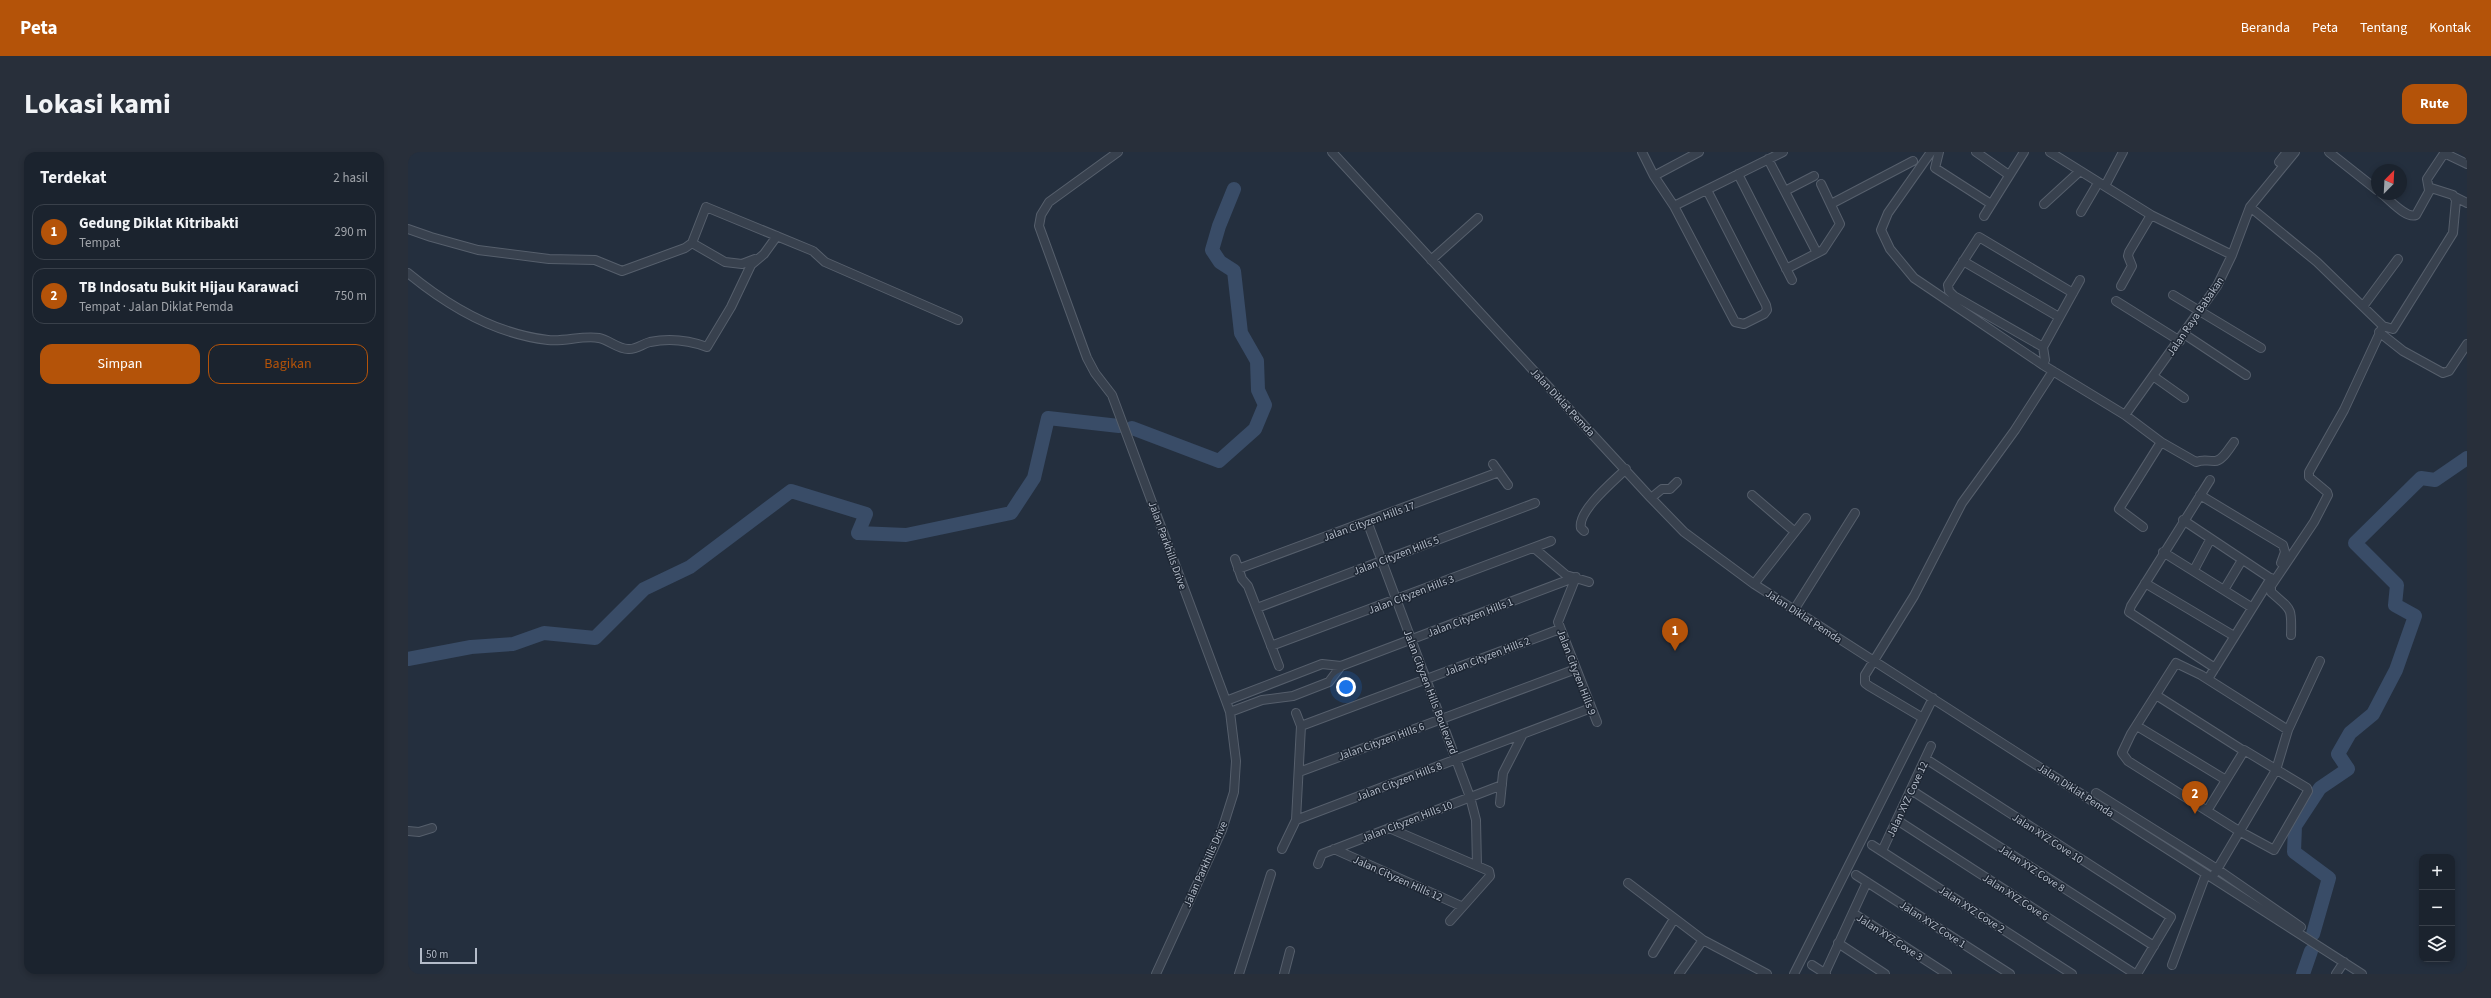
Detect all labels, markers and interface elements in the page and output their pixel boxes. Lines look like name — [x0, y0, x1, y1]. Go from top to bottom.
text: Peta — [20, 15, 57, 42]
text: Beranda — [2241, 18, 2290, 38]
text: Peta — [2312, 18, 2338, 38]
text: Tentang — [2360, 18, 2407, 38]
text: Kontak — [2429, 18, 2471, 38]
text: Lokasi kami — [24, 84, 171, 124]
button: Rute — [2402, 84, 2467, 124]
north arrow — [2371, 164, 2407, 200]
text: Terdekat — [40, 166, 106, 190]
text: 2 hasil — [333, 169, 368, 187]
text: Gedung Diklat Kitribakti — [79, 213, 239, 234]
text: 1 — [51, 223, 57, 241]
text: 290 m — [334, 223, 367, 241]
text: Tempat — [79, 234, 120, 252]
street label: Jalan Raya Babakan — [2163, 274, 2227, 359]
text: TB Indosatu Bukit Hijau Karawaci — [79, 277, 299, 298]
text: 2 — [51, 287, 57, 305]
text: 750 m — [334, 287, 367, 305]
text: Tempat · Jalan Diklat Pemda — [79, 298, 233, 316]
button: Simpan — [40, 344, 200, 384]
button: Bagikan — [208, 344, 368, 384]
street label: Jalan Diklat Pemda — [1527, 365, 1598, 440]
street label: Jalan Cityzen Hills 17 — [1321, 498, 1417, 545]
street label: Jalan Parkhills Drive — [1145, 499, 1191, 592]
street label: Jalan Cityzen Hills 5 — [1351, 532, 1441, 579]
street label: Jalan Cityzen Hills 3 — [1366, 571, 1456, 618]
street label: Jalan Diklat Pemda — [1762, 586, 1845, 647]
street label: Jalan Cityzen Hills 1 — [1425, 594, 1515, 641]
pin: 1 — [1662, 618, 1688, 651]
street label: Jalan Cityzen Hills 9 — [1553, 627, 1600, 717]
street label: Jalan Cityzen Hills Boulevard — [1400, 628, 1461, 757]
street label: Jalan Cityzen Hills 2 — [1442, 633, 1532, 680]
your location — [1336, 677, 1356, 697]
street label: Jalan Cityzen Hills 6 — [1336, 719, 1427, 764]
street label: Jalan Cityzen Hills 8 — [1354, 758, 1445, 805]
street label: Jalan XYZ Cove 12 — [1883, 759, 1932, 840]
street label: Jalan Diklat Pemda — [2034, 760, 2117, 821]
pin: 2 — [2182, 781, 2208, 814]
street label: Jalan Cityzen Hills 10 — [1359, 797, 1455, 846]
street label: Jalan XYZ Cove 10 — [2009, 810, 2086, 867]
street label: Jalan Parkhills Drive — [1180, 818, 1231, 910]
street label: Jalan XYZ Cove 8 — [1996, 841, 2068, 896]
street label: Jalan Cityzen Hills 12 — [1351, 852, 1445, 905]
map controls — [2419, 854, 2455, 962]
button: + — [2419, 854, 2455, 890]
street label: Jalan XYZ Cove 6 — [1980, 870, 2052, 925]
street label: Jalan XYZ Cove 2 — [1936, 882, 2008, 937]
button: − — [2419, 890, 2455, 926]
street label: Jalan XYZ Cove 1 — [1897, 897, 1969, 952]
street label: Jalan XYZ Cove 3 — [1854, 910, 1926, 965]
button: layers — [2419, 926, 2455, 962]
scale bar — [420, 946, 477, 965]
text: 50 m — [426, 947, 448, 962]

